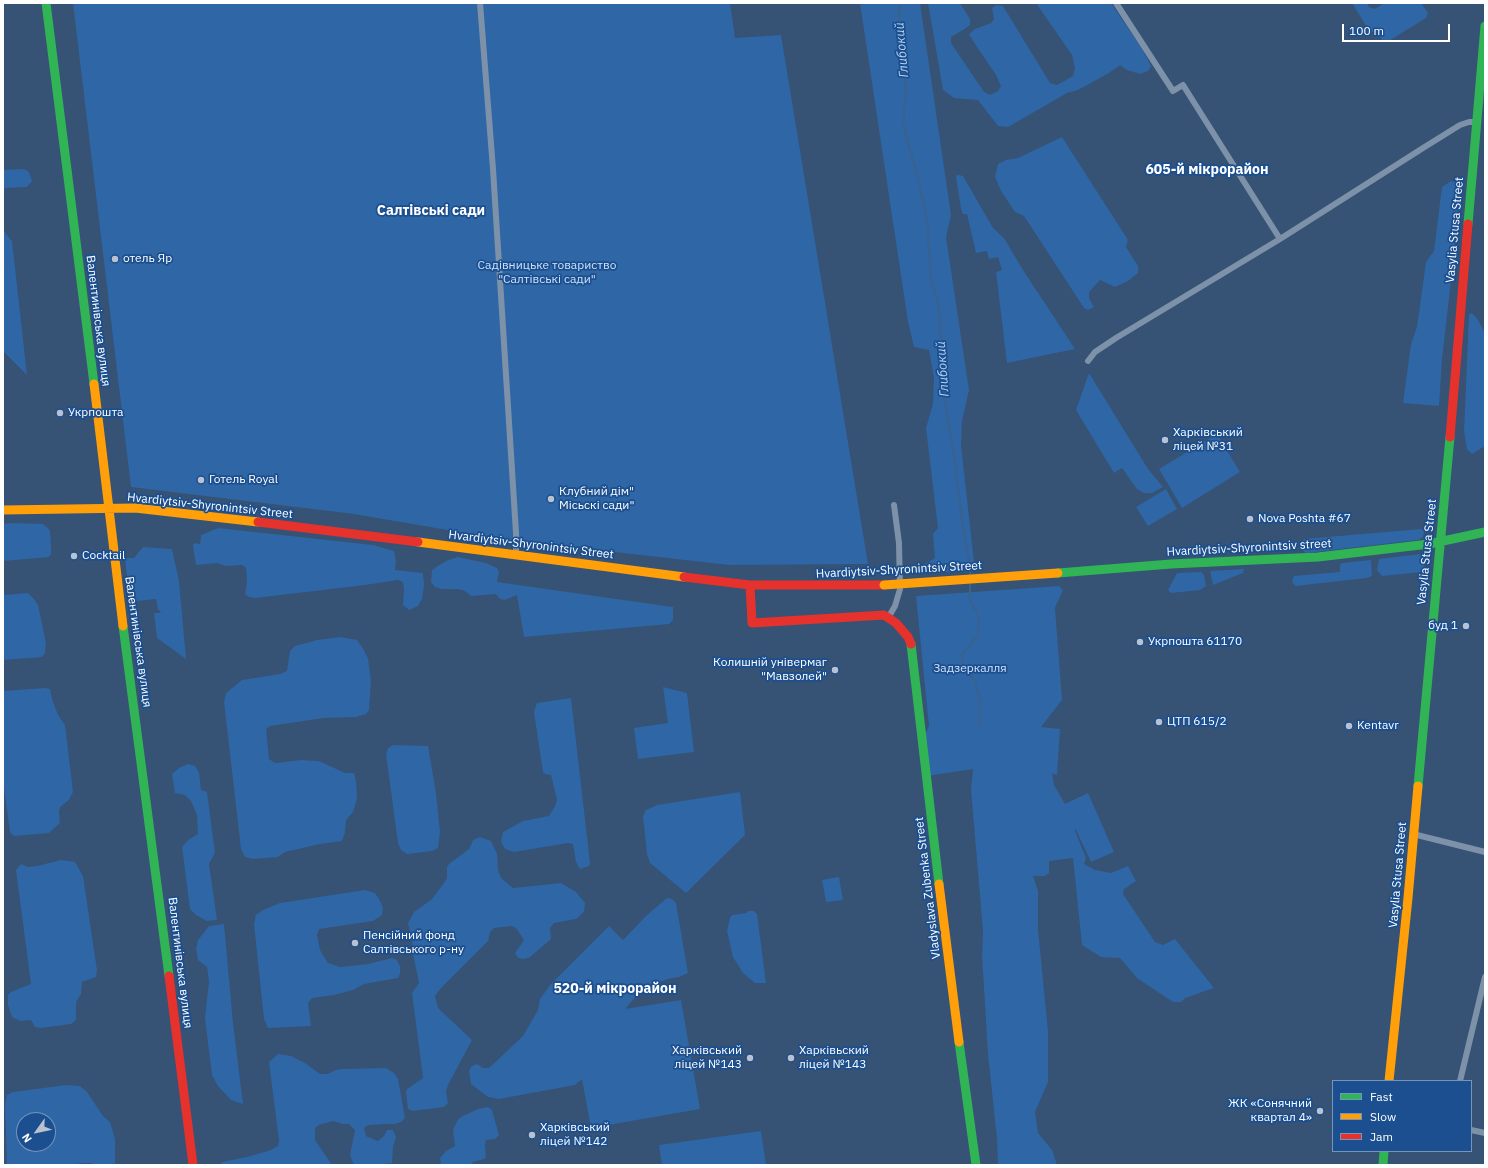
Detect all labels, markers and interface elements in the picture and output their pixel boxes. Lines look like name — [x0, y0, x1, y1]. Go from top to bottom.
scale bar — [1344, 16, 1452, 42]
water label: Глибокий — [892, 22, 912, 78]
text: 100 m — [1349, 23, 1384, 38]
district label: 605-й мікрорайон — [1145, 162, 1269, 178]
street label: Vasylia Stusa Street — [1443, 176, 1467, 284]
district label: Салтівські сади — [377, 203, 485, 219]
place label: отель Яр — [123, 252, 172, 266]
marker: отель Яр — [110, 254, 120, 264]
street label: Валентинівська вулиця — [83, 255, 113, 387]
park label: Садівницьке товариство "Салтівські сади" — [478, 259, 616, 287]
water label: Глибокий — [933, 341, 953, 397]
place label: Укрпошта — [68, 406, 123, 420]
marker: Укрпошта — [55, 408, 65, 418]
place label: Харківський ліцей №31 — [1173, 426, 1243, 454]
marker: Харківський ліцей №31 — [1160, 435, 1170, 445]
place label: Готель Royal — [209, 473, 278, 487]
marker: Готель Royal — [196, 475, 206, 485]
place label: Клубний дім" Місьскі сади" — [559, 485, 634, 513]
street label: Hvardiytsiv-Shyronintsiv Street — [126, 490, 294, 522]
marker: Клубний дім" Місьскі сади" — [546, 494, 556, 504]
street label: Vasylia Stusa Street — [1414, 498, 1440, 606]
place label: Nova Poshta #67 — [1258, 512, 1351, 526]
marker: Nova Poshta #67 — [1245, 514, 1255, 524]
street label: Hvardiytsiv-Shyronintsiv Street — [448, 528, 614, 562]
street label: Hvardiytsiv-Shyronintsiv street — [1166, 536, 1332, 560]
place label: Cocktail — [82, 549, 125, 563]
marker: Cocktail — [69, 551, 79, 561]
street label: Hvardiytsiv-Shyronintsiv Street — [816, 558, 982, 582]
street label: Валентинівська вулиця — [122, 576, 154, 708]
place label: буд 1 — [1428, 619, 1458, 633]
marker: буд 1 — [1461, 621, 1471, 631]
place label: Укрпошта 61170 — [1148, 635, 1242, 649]
marker: Укрпошта 61170 — [1135, 637, 1145, 647]
place label: Колишній універмаг "Мавзолей" — [713, 656, 827, 684]
park label: Задзеркалля — [933, 662, 1007, 676]
marker: Колишній універмаг "Мавзолей" — [830, 665, 840, 675]
place label: ЦТП 615/2 — [1167, 715, 1227, 729]
marker: ЦТП 615/2 — [1154, 717, 1164, 727]
place label: Kentavr — [1357, 719, 1399, 733]
marker: Kentavr — [1344, 721, 1354, 731]
street label: Vladyslava Zubenka Street — [912, 816, 944, 960]
street label: Vasylia Stusa Street — [1386, 821, 1410, 929]
street label: Валентинівська вулиця — [165, 897, 195, 1029]
place label: Пенсійний фонд Салтівського р-ну — [363, 929, 464, 957]
marker: Пенсійний фонд Салтівського р-ну — [350, 938, 360, 948]
district label: 520-й мікрорайон — [553, 981, 677, 997]
place label: Харківський ліцей №143 — [672, 1044, 742, 1072]
place label: Харківьский ліцей №143 — [799, 1044, 869, 1072]
marker: Харківський ліцей №143 — [745, 1053, 755, 1063]
marker: Харківьский ліцей №143 — [786, 1053, 796, 1063]
legend — [1332, 1080, 1472, 1152]
text: Fast — [1370, 1089, 1393, 1104]
place label: ЖК «Сонячний квартал 4» — [1228, 1097, 1312, 1125]
marker: ЖК «Сонячний квартал 4» — [1315, 1106, 1325, 1116]
text: Slow — [1370, 1109, 1396, 1124]
north arrow — [16, 1112, 56, 1152]
place label: Харківський ліцей №142 — [540, 1121, 610, 1149]
text: Jam — [1370, 1129, 1393, 1144]
marker: Харківський ліцей №142 — [527, 1130, 537, 1140]
text: N — [19, 1131, 35, 1145]

